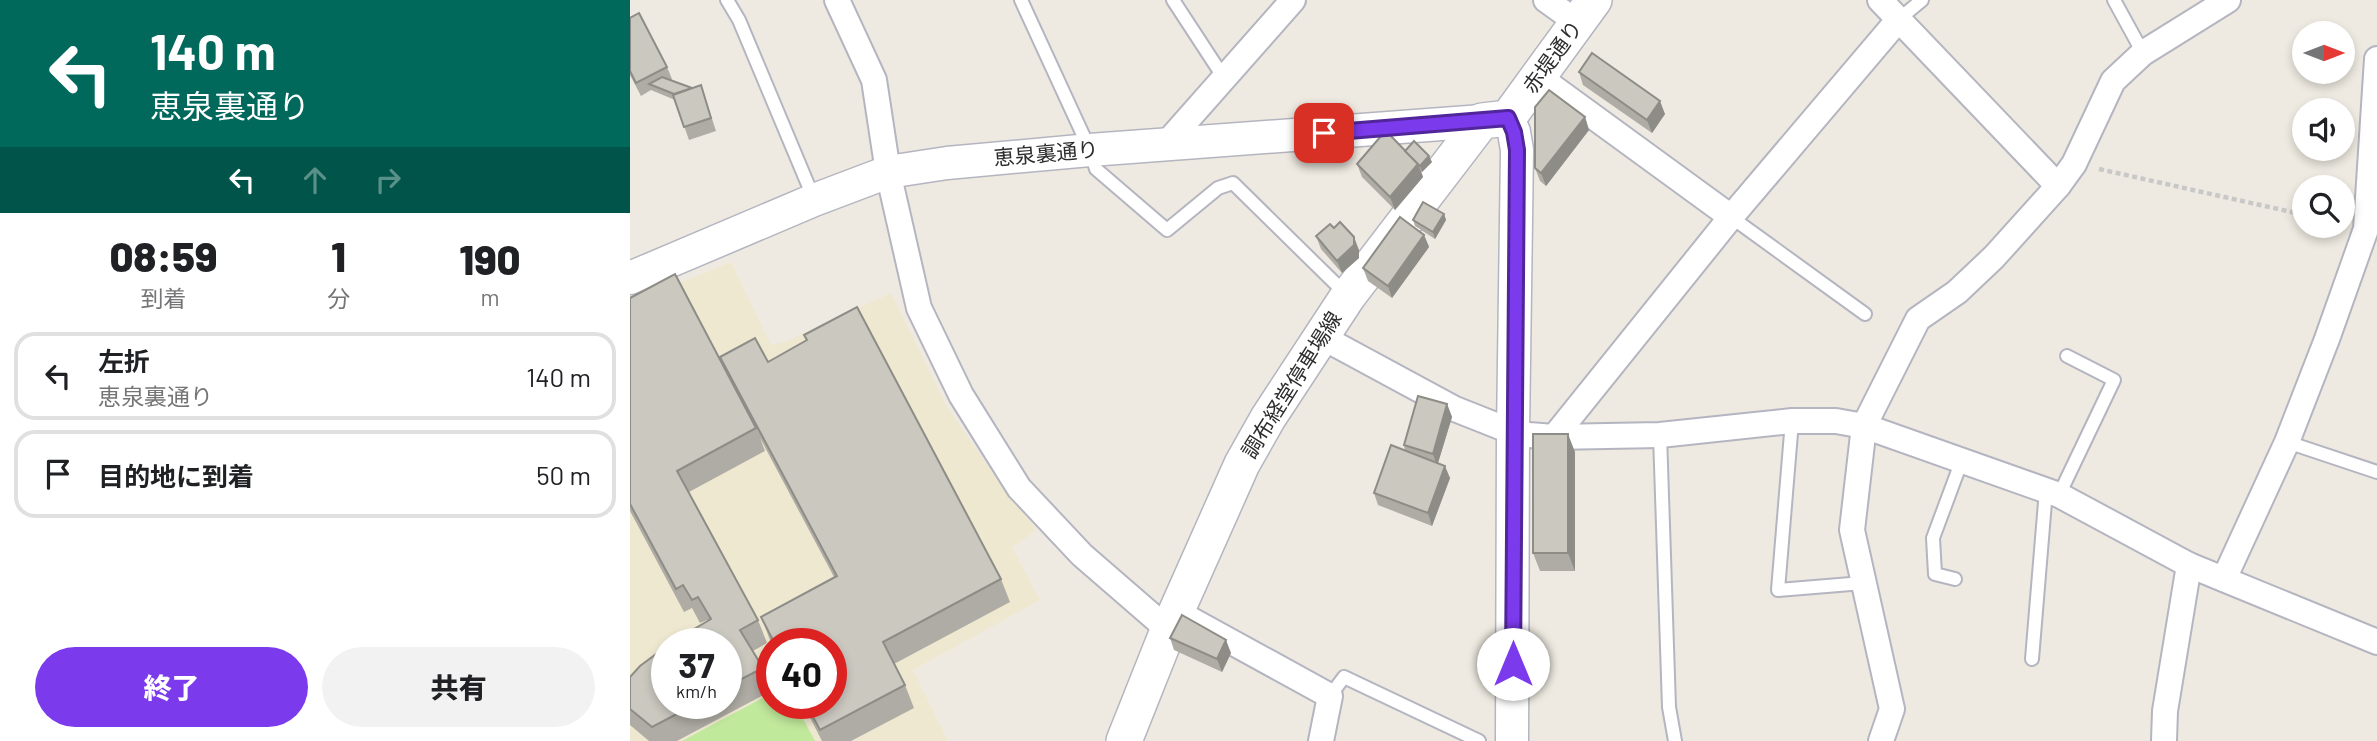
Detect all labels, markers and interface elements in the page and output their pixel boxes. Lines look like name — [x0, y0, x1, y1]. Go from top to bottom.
street label: 赤堤通り — [1517, 15, 1587, 97]
text: 140 m — [150, 21, 276, 80]
north arrow — [2292, 21, 2356, 84]
map controls — [2292, 21, 2355, 238]
icon: left — [35, 28, 126, 119]
text: 恵泉裏通り — [150, 86, 310, 124]
button: sound — [2292, 98, 2355, 161]
pin — [1294, 103, 1354, 163]
icon: arrive — [1305, 114, 1343, 152]
street label: 恵泉裏通り — [992, 135, 1099, 170]
icon: left — [223, 161, 261, 199]
icon: ahead — [296, 161, 334, 199]
icon: right — [369, 161, 407, 199]
button: search — [2292, 175, 2355, 238]
text: 08:59 — [109, 230, 218, 280]
text: 1 — [331, 230, 346, 280]
text: 190 — [459, 233, 521, 283]
text: m — [480, 283, 499, 311]
text: 到着 — [140, 284, 186, 312]
text: 分 — [327, 284, 350, 312]
street label: 調布経堂停車場線 — [1236, 306, 1346, 462]
text: 左折 — [98, 345, 150, 376]
icon: left — [39, 357, 77, 395]
text: 140 m — [526, 361, 591, 392]
text: 恵泉裏通り — [98, 382, 213, 410]
icon: arrive — [39, 455, 77, 493]
text: 50 m — [536, 459, 591, 490]
text: 目的地に到着 — [98, 460, 254, 491]
position arrow — [1476, 627, 1550, 701]
speed limit sign: 40 — [756, 628, 847, 719]
text: 37 — [678, 643, 715, 685]
button: 終了 — [35, 647, 308, 727]
button: 共有 — [322, 647, 595, 727]
text: km/h — [676, 680, 717, 702]

